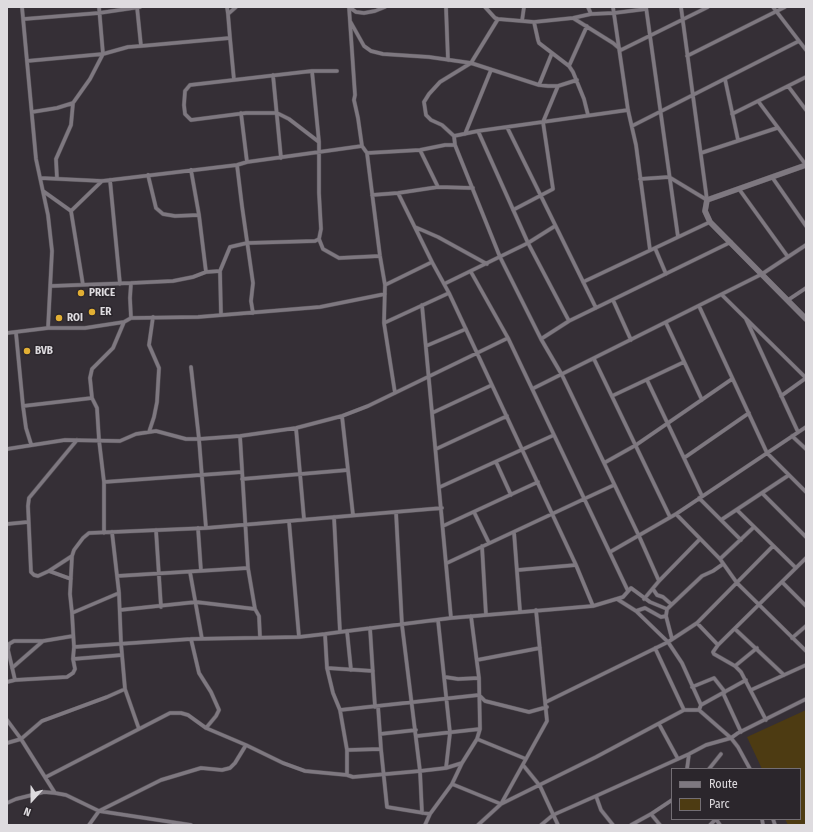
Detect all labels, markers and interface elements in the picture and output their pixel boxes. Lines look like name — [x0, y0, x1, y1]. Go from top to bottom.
place label: PRICE — [89, 286, 115, 300]
marker: PRICE — [76, 288, 86, 298]
place label: ER — [100, 305, 111, 319]
marker: ER — [87, 307, 97, 317]
place label: ROI — [67, 311, 83, 325]
marker: ROI — [54, 313, 64, 323]
place label: BVB — [35, 344, 53, 358]
marker: BVB — [22, 346, 32, 356]
legend — [671, 768, 801, 820]
text: Route — [709, 777, 738, 791]
north arrow — [12, 780, 52, 820]
text: Parc — [709, 797, 730, 811]
text: N — [22, 804, 33, 819]

